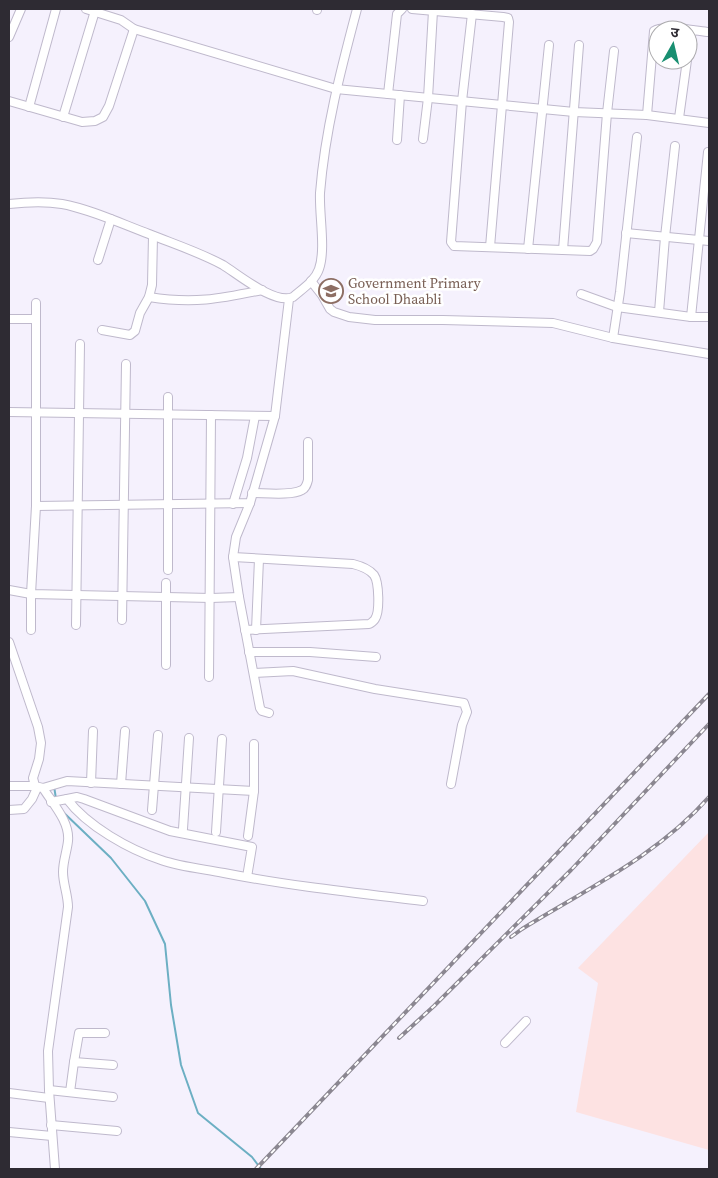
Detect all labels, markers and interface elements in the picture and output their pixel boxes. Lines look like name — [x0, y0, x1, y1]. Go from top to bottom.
north arrow — [648, 20, 698, 70]
text: उ — [669, 22, 681, 43]
place label: Government Primary School Dhaabli — [348, 273, 481, 309]
school or university icon: Government Primary School Dhaabli — [318, 278, 344, 304]

